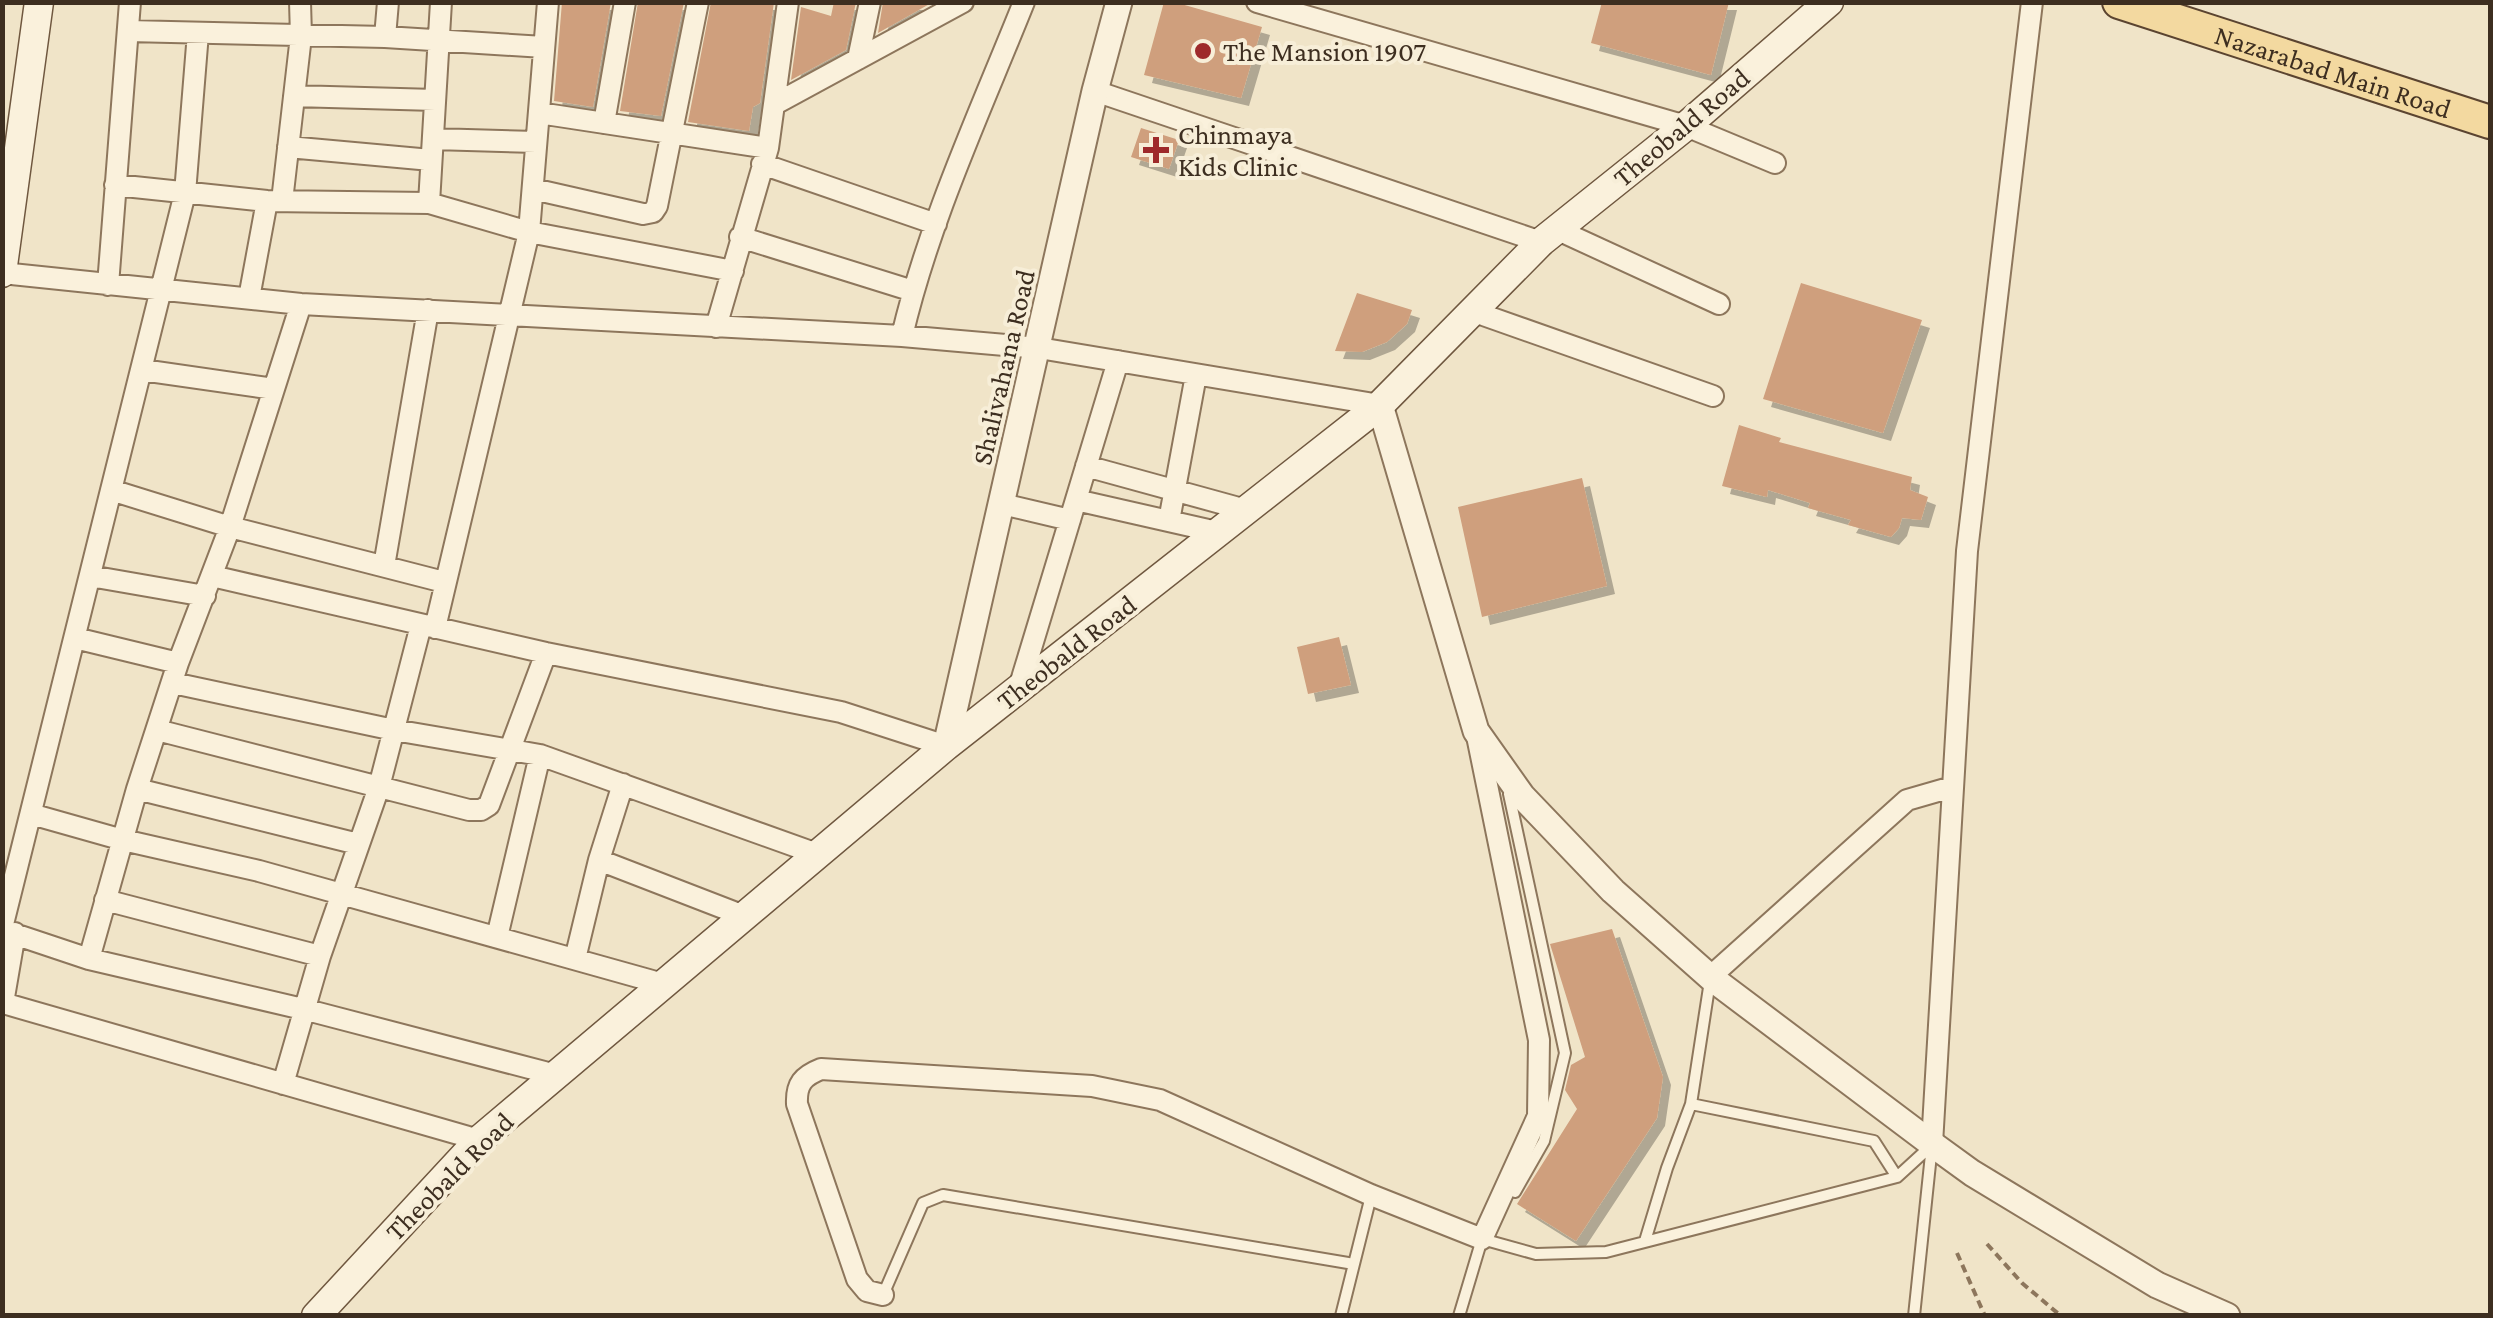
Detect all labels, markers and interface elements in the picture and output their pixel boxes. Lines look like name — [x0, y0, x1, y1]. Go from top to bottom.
street label: Nazarabad Main Road — [2211, 19, 2455, 124]
place label: The Mansion 1907 — [1223, 36, 1426, 67]
marker: The Mansion 1907 — [1192, 40, 1214, 62]
street label: Theobald Road — [1607, 61, 1756, 193]
place label: Chinmaya Kids Clinic — [1178, 119, 1298, 182]
marker: Chinmaya Kids Clinic — [1143, 137, 1169, 163]
street label: Shalivahana Road — [966, 266, 1041, 468]
street label: Theobald Road — [991, 588, 1142, 716]
street label: Theobald Road — [379, 1106, 520, 1247]

